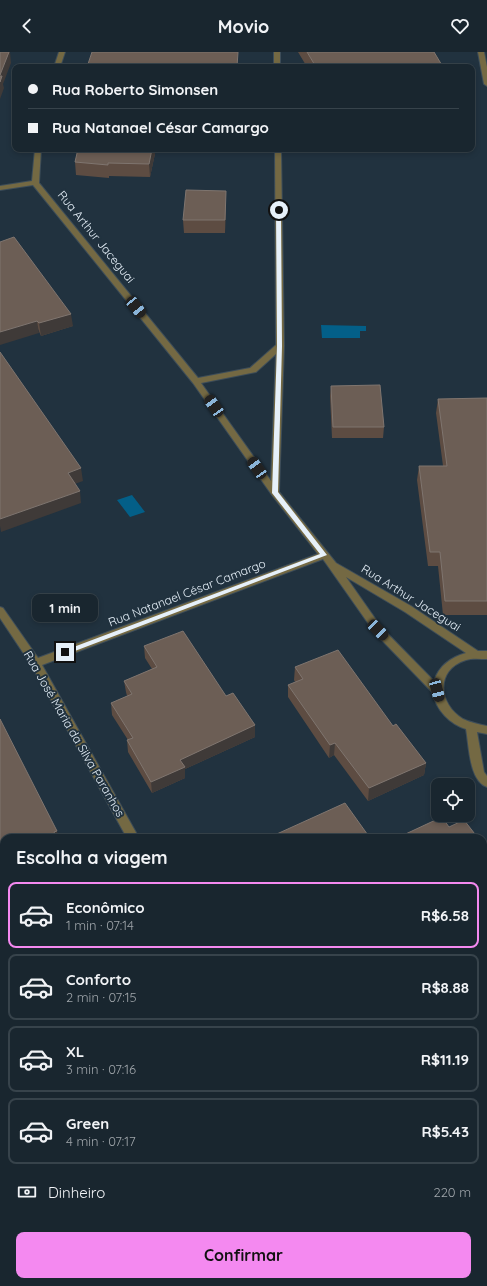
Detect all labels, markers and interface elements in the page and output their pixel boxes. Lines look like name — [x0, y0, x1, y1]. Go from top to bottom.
icon: back — [16, 15, 38, 37]
text: Movio — [218, 15, 269, 38]
icon: heart — [449, 15, 471, 37]
text: Rua Roberto Simonsen — [52, 80, 218, 99]
text: Rua Natanael César Camargo — [52, 118, 269, 137]
street label: Rua Arthur Jaceguai — [55, 188, 138, 286]
route start — [270, 201, 288, 219]
car — [124, 294, 148, 320]
car — [202, 393, 226, 419]
car — [245, 455, 269, 481]
street label: Rua Natanael César Camargo — [106, 556, 268, 630]
street label: Rua Arthur Jaceguai — [359, 561, 464, 634]
callout: 1 min — [32, 594, 98, 622]
text: 1 min — [49, 600, 81, 616]
car — [365, 617, 391, 643]
route end — [56, 643, 74, 661]
street label: Rua José Maria da Silva Paranhos — [21, 648, 128, 820]
car — [428, 677, 446, 703]
map controls — [431, 778, 475, 822]
button: locate — [431, 778, 475, 822]
text: Escolha a viagem — [16, 846, 168, 869]
icon: car — [18, 897, 54, 933]
text: Econômico — [66, 898, 145, 917]
text: R$6.58 — [421, 906, 469, 925]
text: 1 min · 07:14 — [66, 917, 134, 933]
icon: car — [18, 969, 54, 1005]
text: Conforto — [66, 970, 131, 989]
text: R$8.88 — [421, 978, 469, 997]
text: 2 min · 07:15 — [66, 989, 137, 1005]
icon: car — [18, 1041, 54, 1077]
text: XL — [66, 1042, 84, 1061]
text: R$11.19 — [421, 1050, 469, 1069]
text: 3 min · 07:16 — [66, 1061, 136, 1077]
icon: car — [18, 1113, 54, 1149]
text: Green — [66, 1114, 109, 1133]
text: R$5.43 — [422, 1122, 469, 1141]
text: 4 min · 07:17 — [66, 1133, 136, 1149]
icon: cash — [16, 1181, 38, 1203]
text: Dinheiro — [48, 1183, 105, 1202]
text: 220 m — [433, 1184, 471, 1200]
button: Confirmar — [16, 1232, 471, 1278]

